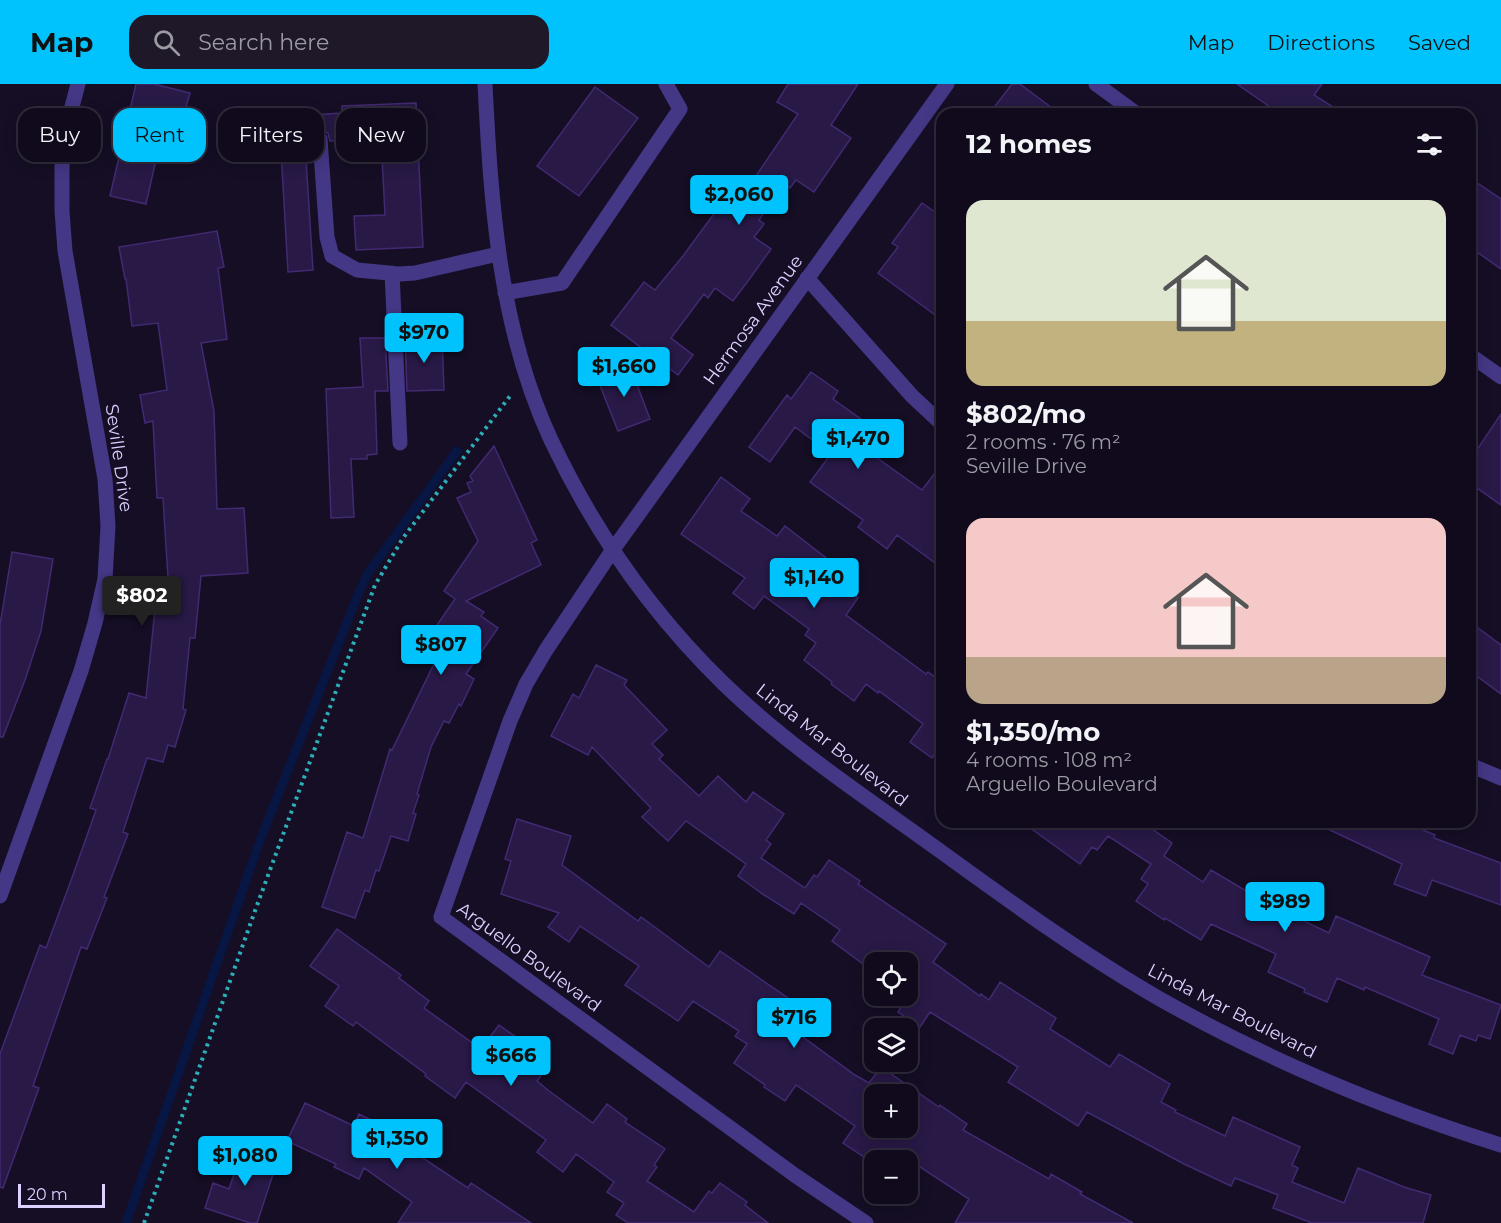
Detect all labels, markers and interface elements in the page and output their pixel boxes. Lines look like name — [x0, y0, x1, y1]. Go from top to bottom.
search box — [129, 15, 549, 69]
text: Map — [30, 25, 93, 59]
icon: search — [150, 26, 183, 59]
text: Search here — [198, 29, 329, 56]
text: Map — [1188, 30, 1234, 55]
text: Directions — [1267, 30, 1375, 55]
text: Saved — [1408, 30, 1471, 55]
chip: Buy — [18, 108, 101, 162]
chip: Rent — [113, 108, 206, 162]
chip: Filters — [218, 108, 324, 162]
chip: New — [336, 108, 426, 162]
text: 12 homes — [966, 128, 1092, 160]
icon: filters — [1413, 128, 1446, 161]
pin: $2,060 — [690, 175, 788, 226]
text: $2,060 — [704, 182, 774, 206]
icon: home — [1152, 239, 1260, 347]
street label: Hermosa Avenue — [699, 251, 808, 389]
pin: $970 — [388, 313, 460, 364]
text: $970 — [399, 320, 449, 344]
pin: $1,660 — [575, 347, 673, 398]
text: $1,660 — [592, 354, 656, 378]
text: $802/mo — [966, 398, 1086, 430]
street label: Seville Drive — [101, 403, 137, 514]
pin: $1,470 — [809, 419, 907, 470]
text: $1,470 — [826, 426, 890, 450]
text: 2 rooms · 76 m² — [966, 430, 1121, 454]
text: Seville Drive — [966, 454, 1087, 478]
icon: home — [1152, 557, 1260, 665]
pin: $1,140 — [765, 558, 863, 609]
text: $1,140 — [784, 565, 844, 589]
pin: $802 — [106, 576, 178, 627]
text: $802 — [116, 583, 168, 607]
pin: $807 — [405, 625, 477, 676]
text: $807 — [415, 632, 467, 656]
street label: Linda Mar Boulevard — [752, 679, 912, 811]
text: $1,350/mo — [966, 716, 1100, 748]
text: 4 rooms · 108 m² — [966, 748, 1132, 772]
text: Arguello Boulevard — [966, 772, 1158, 796]
pin: $989 — [1249, 882, 1321, 933]
text: $989 — [1259, 889, 1311, 913]
street label: Arguello Boulevard — [453, 897, 605, 1017]
map controls — [864, 952, 918, 1204]
button: locate — [864, 952, 918, 1006]
street label: Linda Mar Boulevard — [1144, 959, 1320, 1063]
pin: $716 — [758, 998, 830, 1049]
text: $716 — [771, 1005, 817, 1029]
button: layers — [864, 1018, 918, 1072]
pin: $666 — [475, 1036, 547, 1087]
text: $666 — [486, 1043, 536, 1067]
button: + — [864, 1084, 918, 1138]
pin: $1,350 — [348, 1119, 446, 1170]
text: $1,350 — [366, 1126, 428, 1150]
pin: $1,080 — [196, 1136, 294, 1187]
text: $1,080 — [212, 1143, 278, 1167]
button: − — [864, 1150, 918, 1204]
scale bar — [18, 1181, 105, 1208]
text: 20 m — [27, 1185, 68, 1204]

